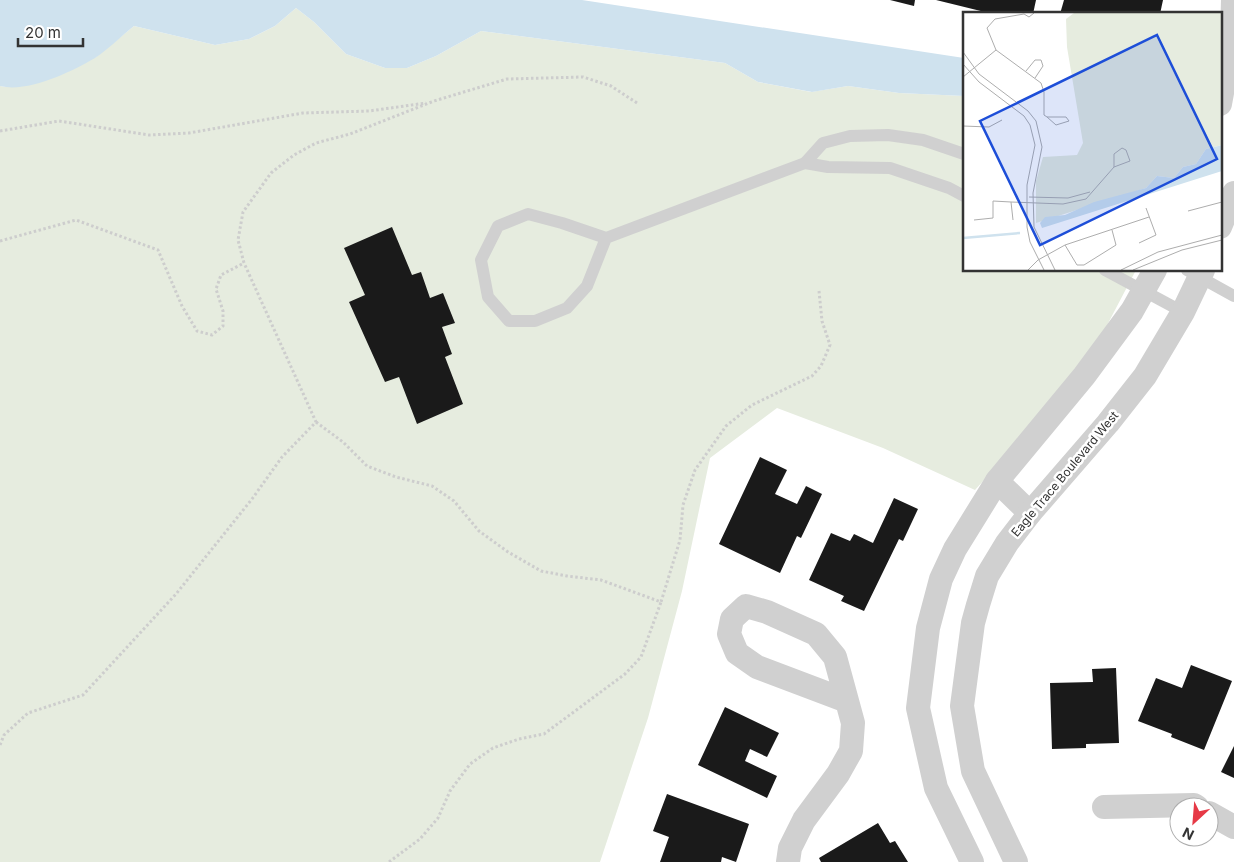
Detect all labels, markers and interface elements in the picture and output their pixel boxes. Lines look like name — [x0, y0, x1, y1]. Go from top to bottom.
inset map — [963, 12, 1222, 271]
scale bar — [18, 15, 82, 47]
text: 20 m — [25, 23, 61, 42]
street label: Eagle Trace Boulevard West — [1008, 408, 1121, 539]
north arrow — [1169, 797, 1219, 847]
text: N — [1180, 824, 1197, 844]

